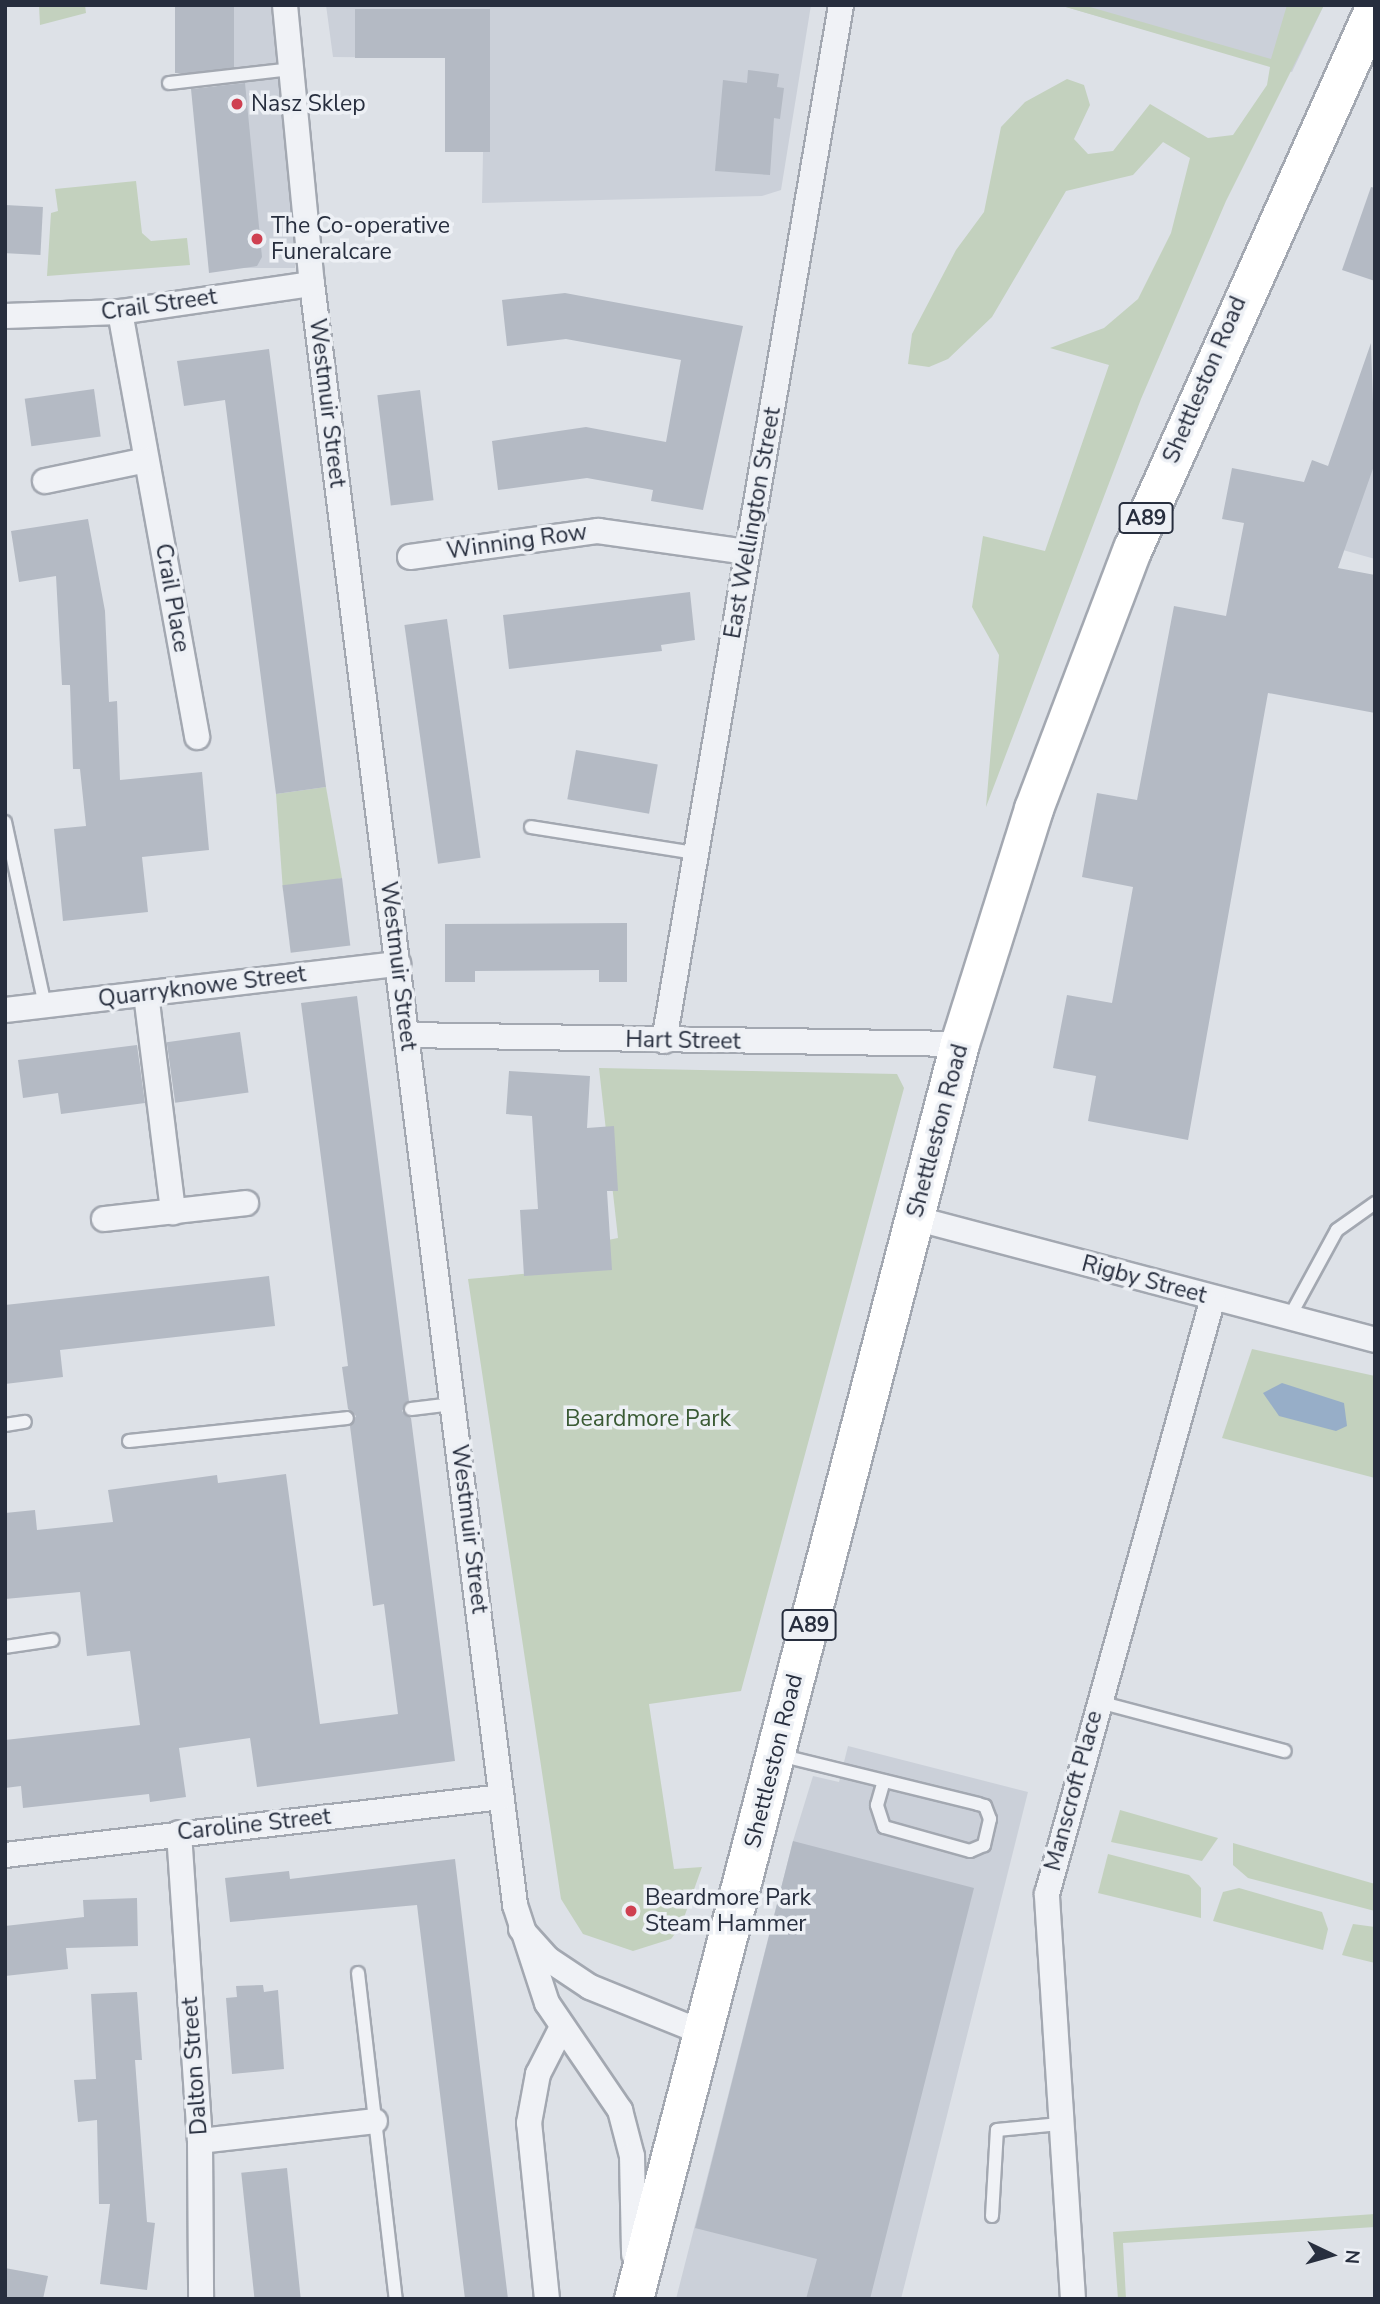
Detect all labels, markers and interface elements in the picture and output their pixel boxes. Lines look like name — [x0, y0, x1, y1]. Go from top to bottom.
place label: Nasz Sklep — [251, 90, 366, 118]
marker: Nasz Sklep — [229, 96, 245, 112]
place label: The Co-operative Funeralcare — [271, 212, 450, 266]
marker: The Co-operative Funeralcare — [249, 231, 265, 247]
street label: Crail Street — [99, 283, 219, 327]
street label: Shettleston Road — [1157, 293, 1253, 467]
street label: Westmuir Street — [303, 317, 351, 489]
street label: East Wellington Street — [719, 405, 787, 641]
road number: A89 — [1118, 500, 1174, 536]
street label: Winning Row — [445, 518, 589, 566]
street label: Crail Place — [149, 541, 195, 655]
street label: Westmuir Street — [374, 880, 422, 1052]
street label: Quarryknowe Street — [97, 961, 307, 1013]
street label: Hart Street — [625, 1026, 741, 1056]
street label: Shettleston Road — [902, 1041, 974, 1221]
street label: Rigby Street — [1079, 1250, 1209, 1310]
park label: Beardmore Park — [565, 1405, 731, 1433]
street label: Westmuir Street — [445, 1443, 493, 1615]
road number: A89 — [781, 1608, 837, 1642]
street label: Shettleston Road — [739, 1671, 809, 1851]
street label: Manscroft Place — [1039, 1708, 1109, 1874]
street label: Caroline Street — [176, 1803, 332, 1847]
place label: Beardmore Park Steam Hammer — [645, 1884, 811, 1938]
marker: Beardmore Park Steam Hammer — [623, 1903, 639, 1919]
street label: Dalton Street — [176, 1996, 214, 2136]
north arrow — [1296, 2220, 1366, 2290]
text: N — [1338, 2249, 1365, 2265]

